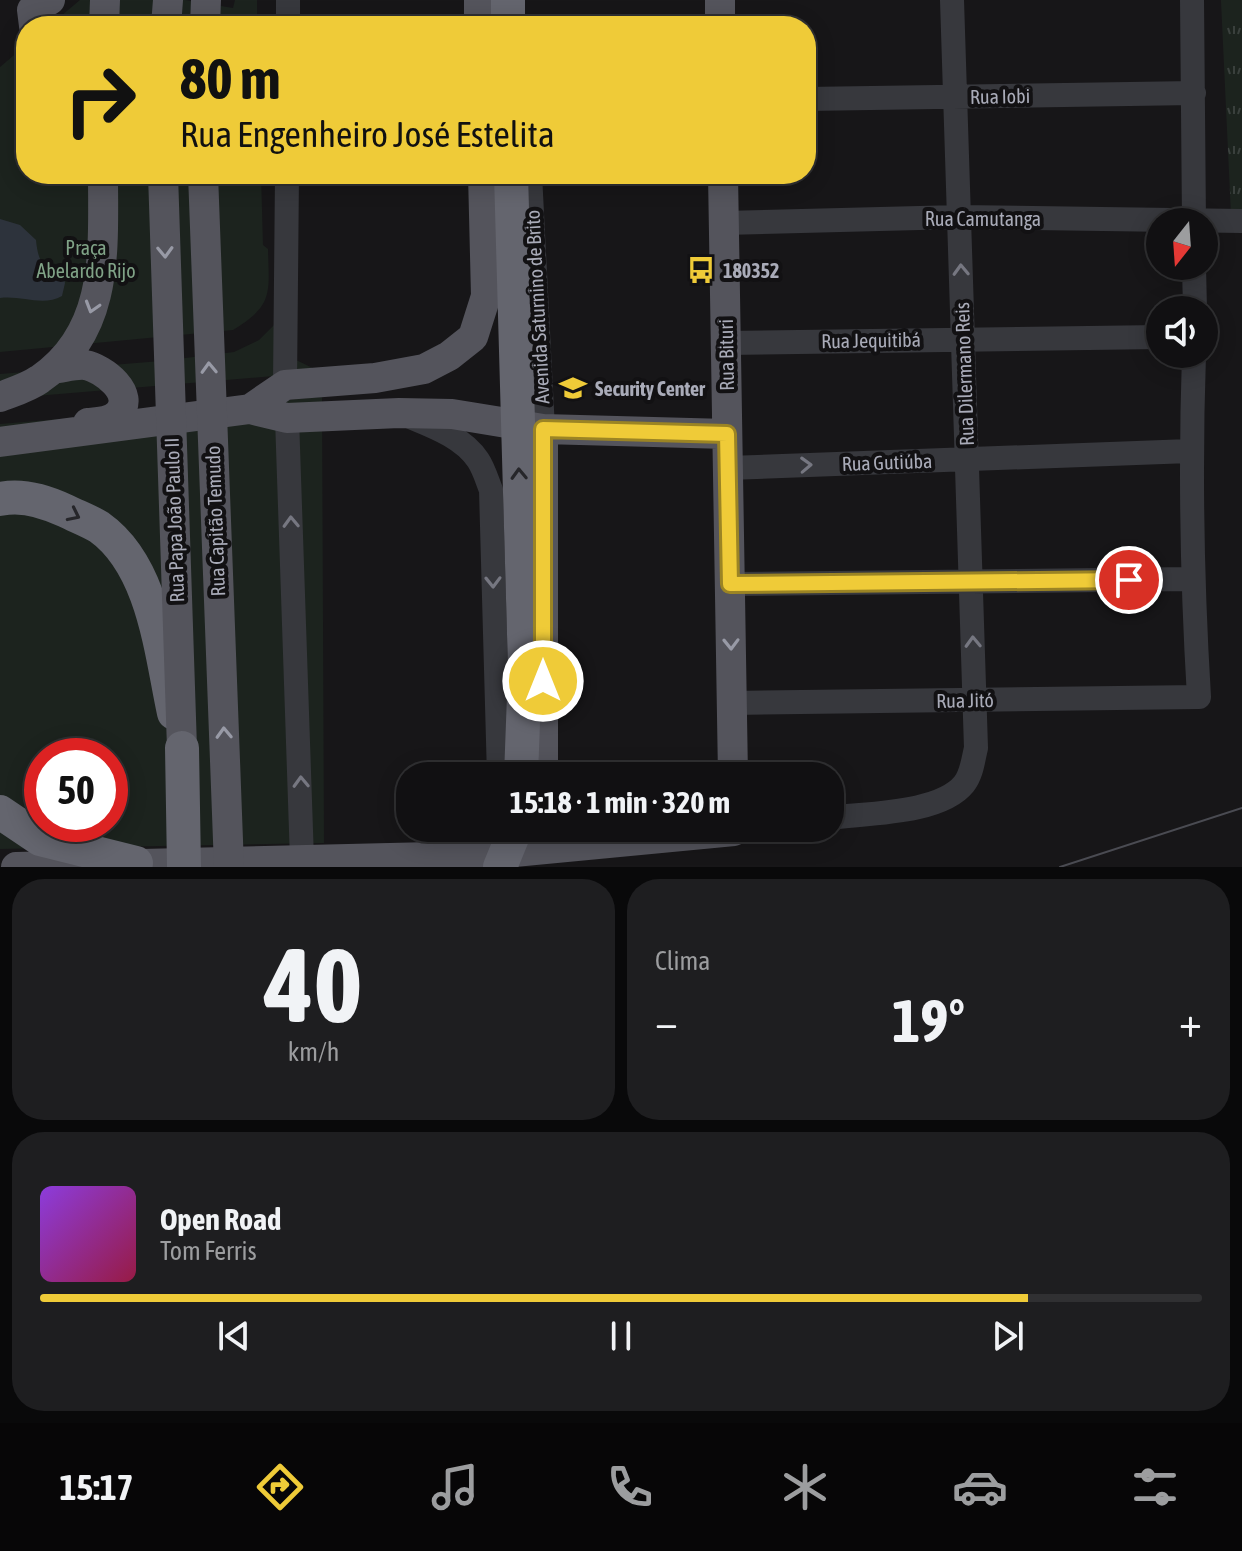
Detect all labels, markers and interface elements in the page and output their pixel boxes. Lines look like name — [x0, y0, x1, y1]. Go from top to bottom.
text: 80 m — [180, 47, 281, 111]
icon: right — [48, 48, 152, 152]
street label: Rua Iobi — [970, 84, 1030, 108]
text: Rua Engenheiro José Estelita — [180, 113, 555, 155]
street label: Rua Camutanga — [925, 207, 1041, 230]
north arrow — [1146, 208, 1218, 280]
map controls — [1146, 208, 1218, 368]
street label: Avenida Saturnino de Brito — [520, 209, 554, 405]
park label: Praça Abelardo Rijo — [36, 236, 136, 282]
one-way arrow — [156, 246, 174, 259]
bus stop icon: 180352 — [686, 255, 716, 285]
place label: 180352 — [723, 259, 779, 282]
one-way arrow — [952, 263, 969, 276]
button: sound — [1146, 296, 1218, 368]
one-way arrow — [85, 299, 101, 313]
street label: Rua Dilermano Reis — [950, 302, 978, 446]
street label: Rua Bituri — [714, 319, 738, 391]
street label: Rua Jequitibá — [821, 328, 921, 352]
one-way arrow — [200, 361, 217, 374]
school or university icon: Security Center — [558, 373, 588, 403]
place label: Security Center — [595, 377, 706, 400]
street label: Rua Papa João Paulo II — [160, 437, 188, 603]
street label: Rua Capitão Temudo — [201, 445, 229, 597]
street label: Rua Gutiúba — [841, 449, 933, 475]
one-way arrow — [800, 457, 813, 474]
one-way arrow — [511, 467, 528, 480]
one-way arrow — [66, 505, 81, 521]
one-way arrow — [283, 515, 300, 528]
pin — [1095, 546, 1163, 614]
icon: arrive — [1107, 558, 1151, 602]
one-way arrow — [484, 576, 502, 589]
one-way arrow — [964, 635, 981, 648]
one-way arrow — [722, 638, 740, 651]
position arrow — [501, 639, 585, 723]
street label: Rua Jitó — [936, 688, 994, 712]
one-way arrow — [216, 726, 233, 739]
speed limit sign: 50 — [24, 738, 128, 842]
one-way arrow — [293, 775, 310, 788]
text: 15:18 · 1 min · 320 m — [510, 785, 730, 819]
text: 40 — [265, 925, 362, 1044]
text: Clima — [655, 946, 710, 976]
text: 19° — [892, 986, 965, 1055]
text: − — [655, 996, 678, 1046]
text: + — [1179, 996, 1202, 1046]
text: km/h — [288, 1037, 339, 1067]
text: Open Road — [160, 1202, 281, 1236]
text: Tom Ferris — [160, 1236, 257, 1266]
icon: previous — [212, 1314, 256, 1358]
icon: pause — [599, 1314, 643, 1358]
icon: next — [986, 1314, 1030, 1358]
icon: directions — [252, 1459, 308, 1515]
icon: music — [427, 1459, 483, 1515]
icon: phone — [602, 1459, 658, 1515]
icon: climate — [777, 1459, 833, 1515]
icon: car — [952, 1459, 1008, 1515]
icon: filters — [1127, 1459, 1183, 1515]
text: 15:17 — [59, 1466, 134, 1508]

